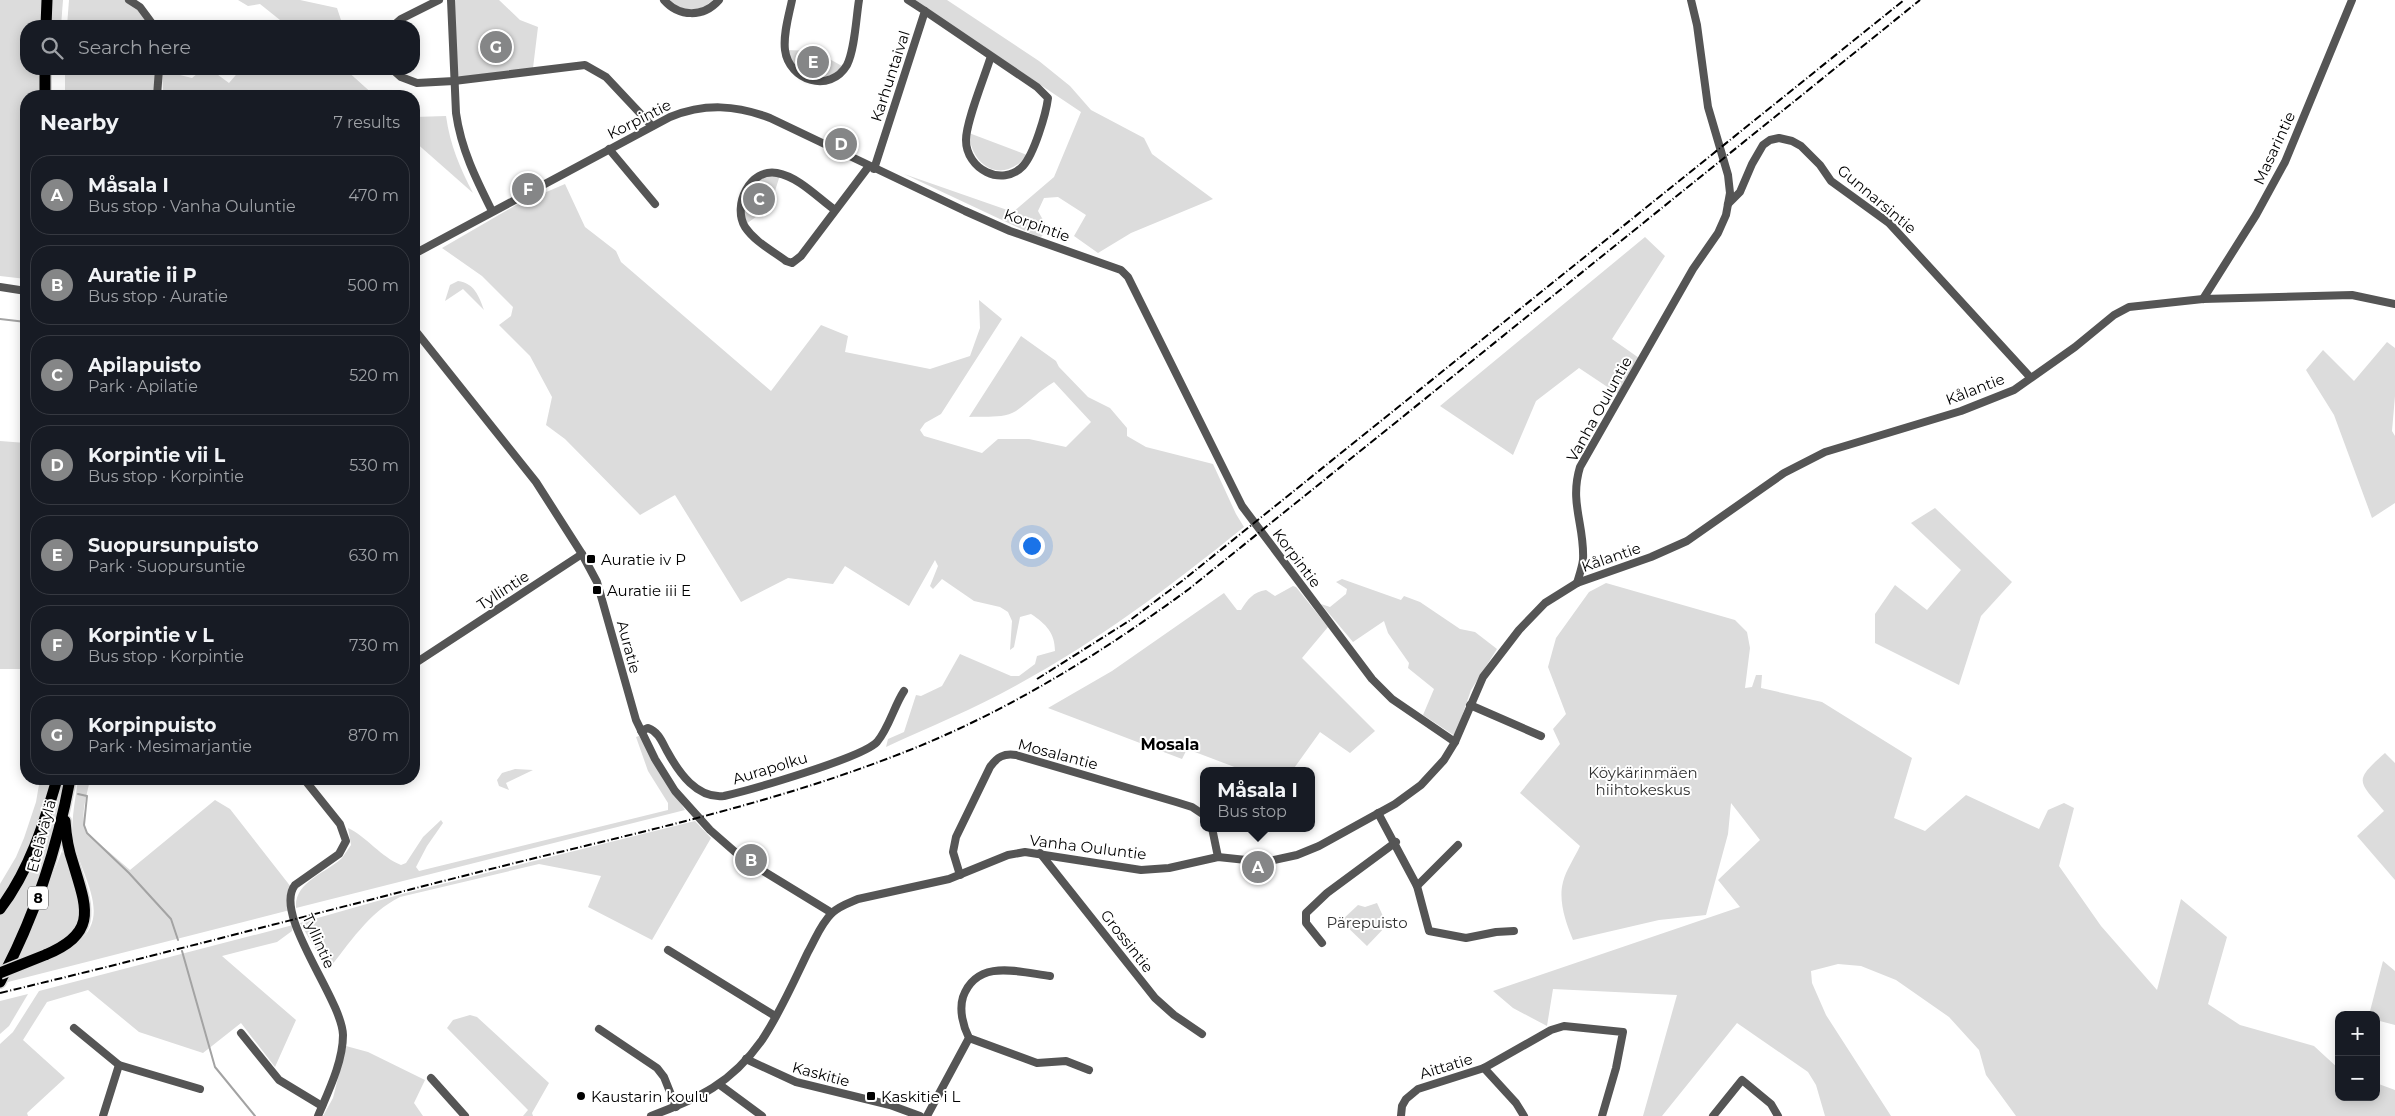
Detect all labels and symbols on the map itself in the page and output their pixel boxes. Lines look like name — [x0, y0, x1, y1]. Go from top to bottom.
pin: G — [480, 28, 512, 66]
street label: Karhuntaival — [866, 28, 914, 124]
pin: E — [797, 43, 829, 81]
street label: Korpintie — [604, 95, 674, 143]
street label: Masarintie — [2249, 108, 2299, 188]
pin: D — [825, 125, 857, 163]
street label: Gunnarsintie — [1834, 160, 1920, 238]
pin: F — [512, 170, 544, 208]
pin: C — [743, 180, 775, 218]
street label: Korpintie — [1001, 204, 1073, 246]
street label: Vanha Ouluntie — [1562, 353, 1636, 465]
street label: Kålantie — [1943, 369, 2007, 409]
street label: Korpintie — [1269, 525, 1325, 591]
your location — [1019, 533, 1045, 559]
street label: Kålantie — [1579, 538, 1643, 576]
place label: Auratie iv P — [601, 550, 686, 569]
marker: Auratie iv P — [585, 553, 597, 565]
street label: Tyllintie — [473, 566, 533, 614]
place label: Auratie iii E — [607, 581, 691, 600]
marker: Auratie iii E — [591, 584, 603, 596]
street label: Auratie — [613, 618, 645, 676]
street label: Mosalantie — [1016, 734, 1100, 774]
district label: Mosala — [1141, 735, 1199, 754]
street label: Aurapolku — [730, 748, 810, 788]
park label: Köykärinmäen hiihtokeskus — [1588, 763, 1698, 799]
street label: Eteläväylä — [22, 797, 60, 875]
street label: Vanha Ouluntie — [1028, 830, 1148, 864]
pin: B — [735, 841, 767, 879]
pin: A — [1242, 848, 1274, 886]
road number: 8 — [28, 886, 48, 910]
street label: Grossintie — [1096, 906, 1158, 976]
street label: Tyllintie — [298, 911, 340, 971]
park label: Pärepuisto — [1326, 913, 1408, 932]
street label: Aittatie — [1417, 1049, 1475, 1083]
street label: Kaskitie — [790, 1057, 852, 1091]
place label: Kaustarin koulu — [591, 1087, 709, 1106]
place label: Kaskitie i L — [881, 1087, 961, 1106]
marker: Kaustarin koulu — [575, 1090, 587, 1102]
marker: Kaskitie i L — [865, 1090, 877, 1102]

